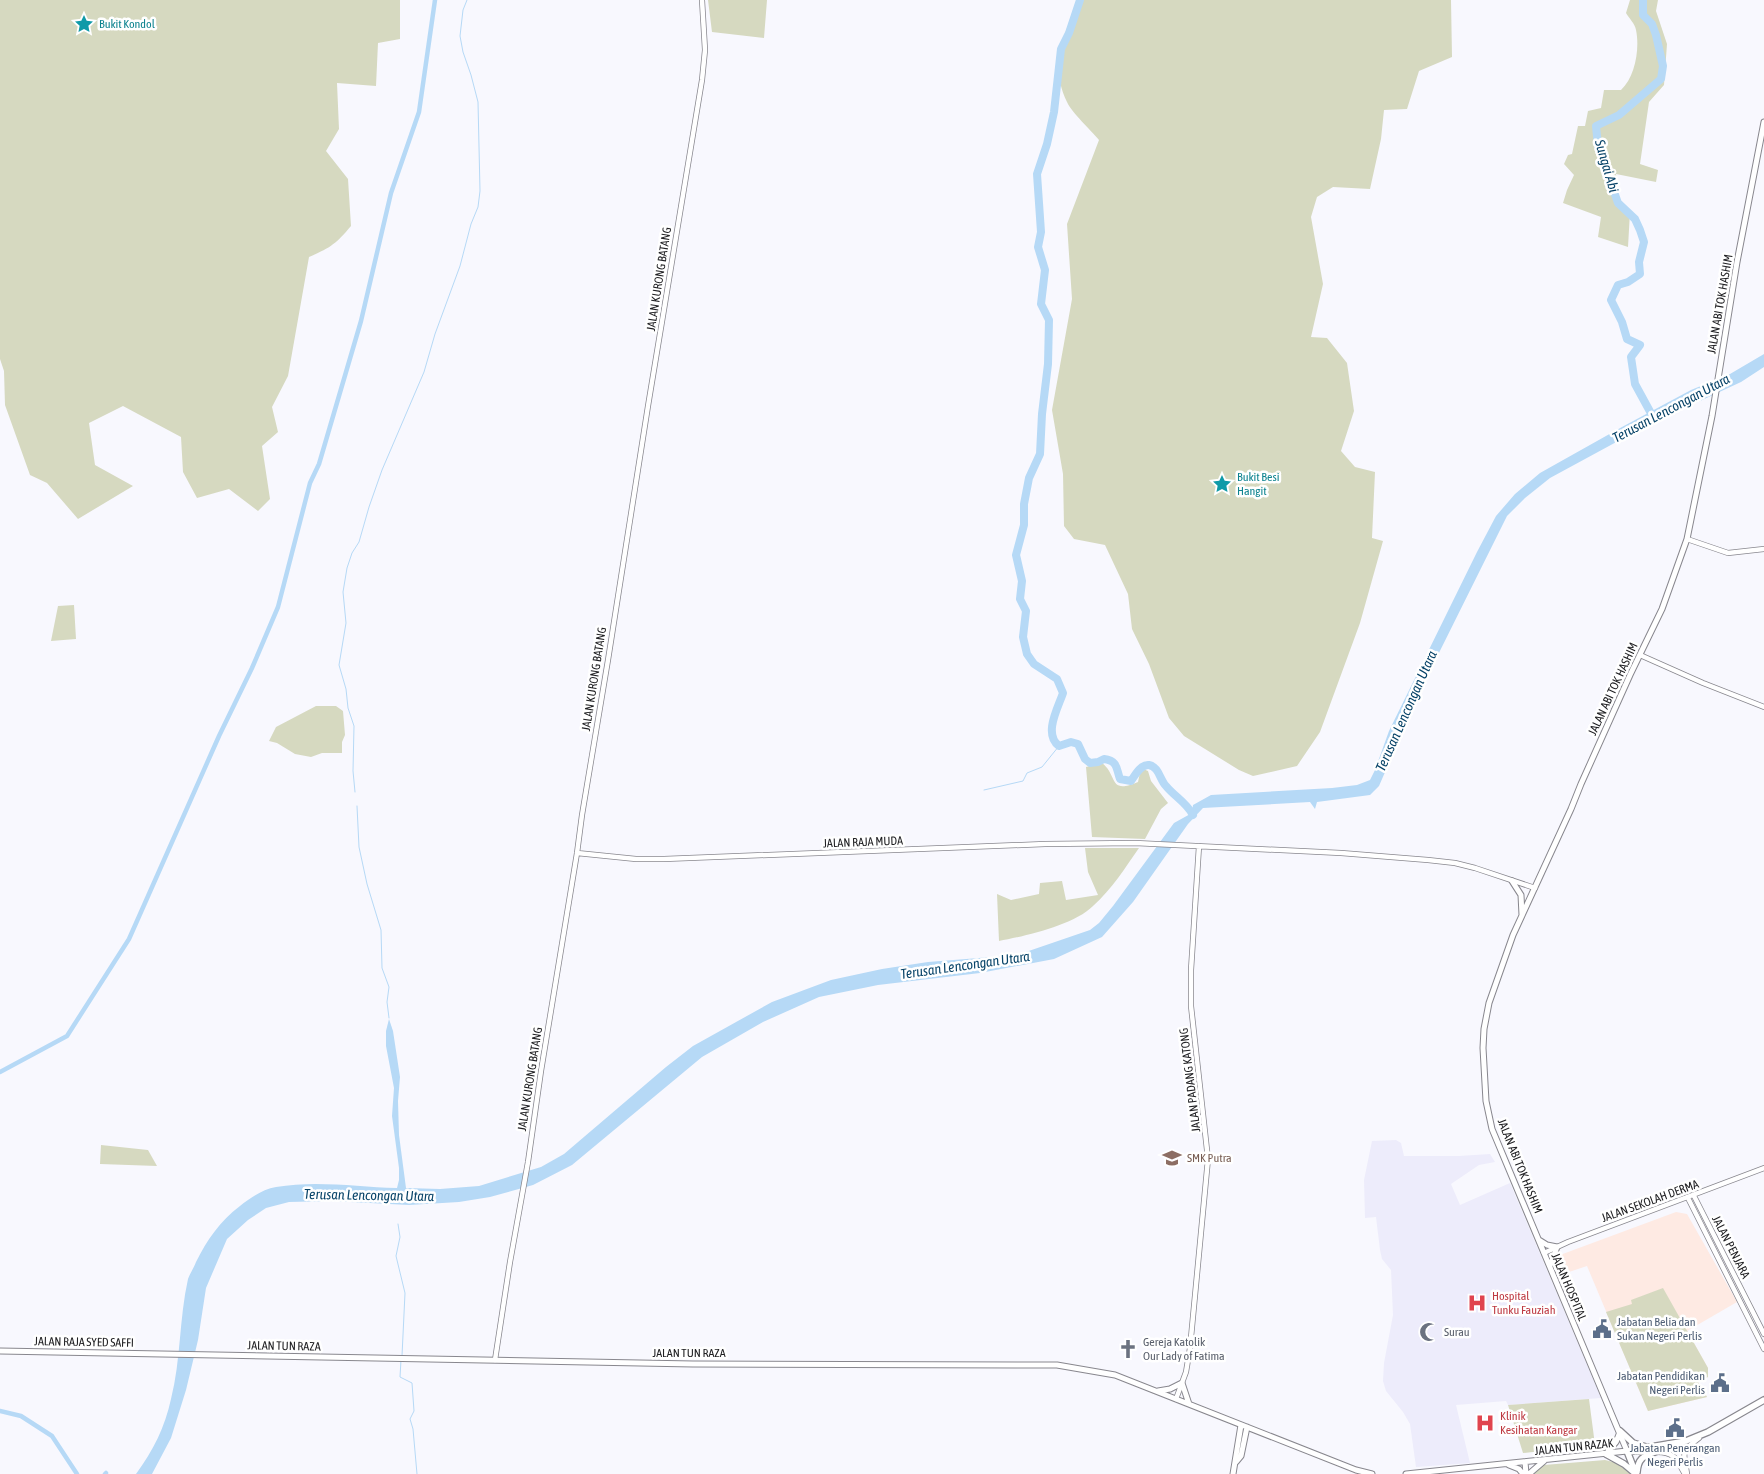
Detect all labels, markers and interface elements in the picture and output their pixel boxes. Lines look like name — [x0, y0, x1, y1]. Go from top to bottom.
place icon: Bukit Kondol — [73, 13, 95, 35]
place label: Bukit Kondol — [99, 17, 156, 31]
water label: Sungai Abi — [1592, 137, 1622, 194]
street label: JALAN KURONG BATANG — [644, 226, 674, 332]
street label: JALAN ABI TOK HASHIM — [1704, 253, 1736, 355]
water label: Terusan Lencongan Utara — [1610, 370, 1733, 446]
place label: Bukit Besi Hangit — [1237, 470, 1279, 498]
place icon: Bukit Besi Hangit — [1211, 473, 1233, 495]
street label: JALAN KURONG BATANG — [579, 626, 609, 732]
street label: JALAN ABI TOK HASHIM — [1585, 640, 1641, 738]
water label: Terusan Lencongan Utara — [1372, 648, 1440, 774]
street label: JALAN RAJA MUDA — [823, 834, 903, 850]
water label: Terusan Lencongan Utara — [899, 948, 1031, 982]
street label: JALAN KURONG BATANG — [515, 1026, 545, 1132]
street label: JALAN PADANG KATONG — [1177, 1027, 1203, 1133]
street label: JALAN ABI TOK HASHIM — [1495, 1117, 1545, 1215]
school or university icon: SMK Putra — [1161, 1147, 1183, 1169]
place label: SMK Putra — [1187, 1151, 1232, 1165]
street label: JALAN SEKOLAH DERMA — [1599, 1177, 1701, 1225]
water label: Terusan Lencongan Utara — [304, 1186, 435, 1204]
street label: JALAN PENJARA — [1709, 1213, 1753, 1281]
street label: JALAN HOSPITAL — [1548, 1251, 1590, 1323]
place label: Hospital Tunku Fauziah — [1492, 1289, 1555, 1317]
hospital icon: Hospital Tunku Fauziah — [1466, 1292, 1488, 1314]
place label: Jabatan Belia dan Sukan Negeri Perlis — [1617, 1315, 1702, 1343]
public building icon: Jabatan Belia dan Sukan Negeri Perlis — [1591, 1318, 1613, 1340]
mosque icon: Surau — [1418, 1321, 1440, 1343]
place label: Surau — [1444, 1325, 1470, 1339]
street label: JALAN RAJA SYED SAFFI — [34, 1334, 134, 1350]
place label: Gereja Katolik Our Lady of Fatima — [1143, 1335, 1225, 1363]
street label: JALAN TUN RAZA — [247, 1338, 321, 1354]
church icon: Gereja Katolik Our Lady of Fatima — [1117, 1338, 1139, 1360]
street label: JALAN TUN RAZA — [652, 1346, 726, 1360]
place label: Jabatan Pendidikan Negeri Perlis — [1617, 1369, 1705, 1397]
public building icon: Jabatan Pendidikan Negeri Perlis — [1709, 1372, 1731, 1394]
place label: Klinik Kesihatan Kangar — [1500, 1409, 1578, 1437]
hospital icon: Klinik Kesihatan Kangar — [1474, 1412, 1496, 1434]
public building icon: Jabatan Penerangan Negeri Perlis — [1664, 1417, 1686, 1439]
street label: JALAN TUN RAZAK — [1534, 1436, 1614, 1458]
place label: Jabatan Penerangan Negeri Perlis — [1630, 1441, 1720, 1469]

